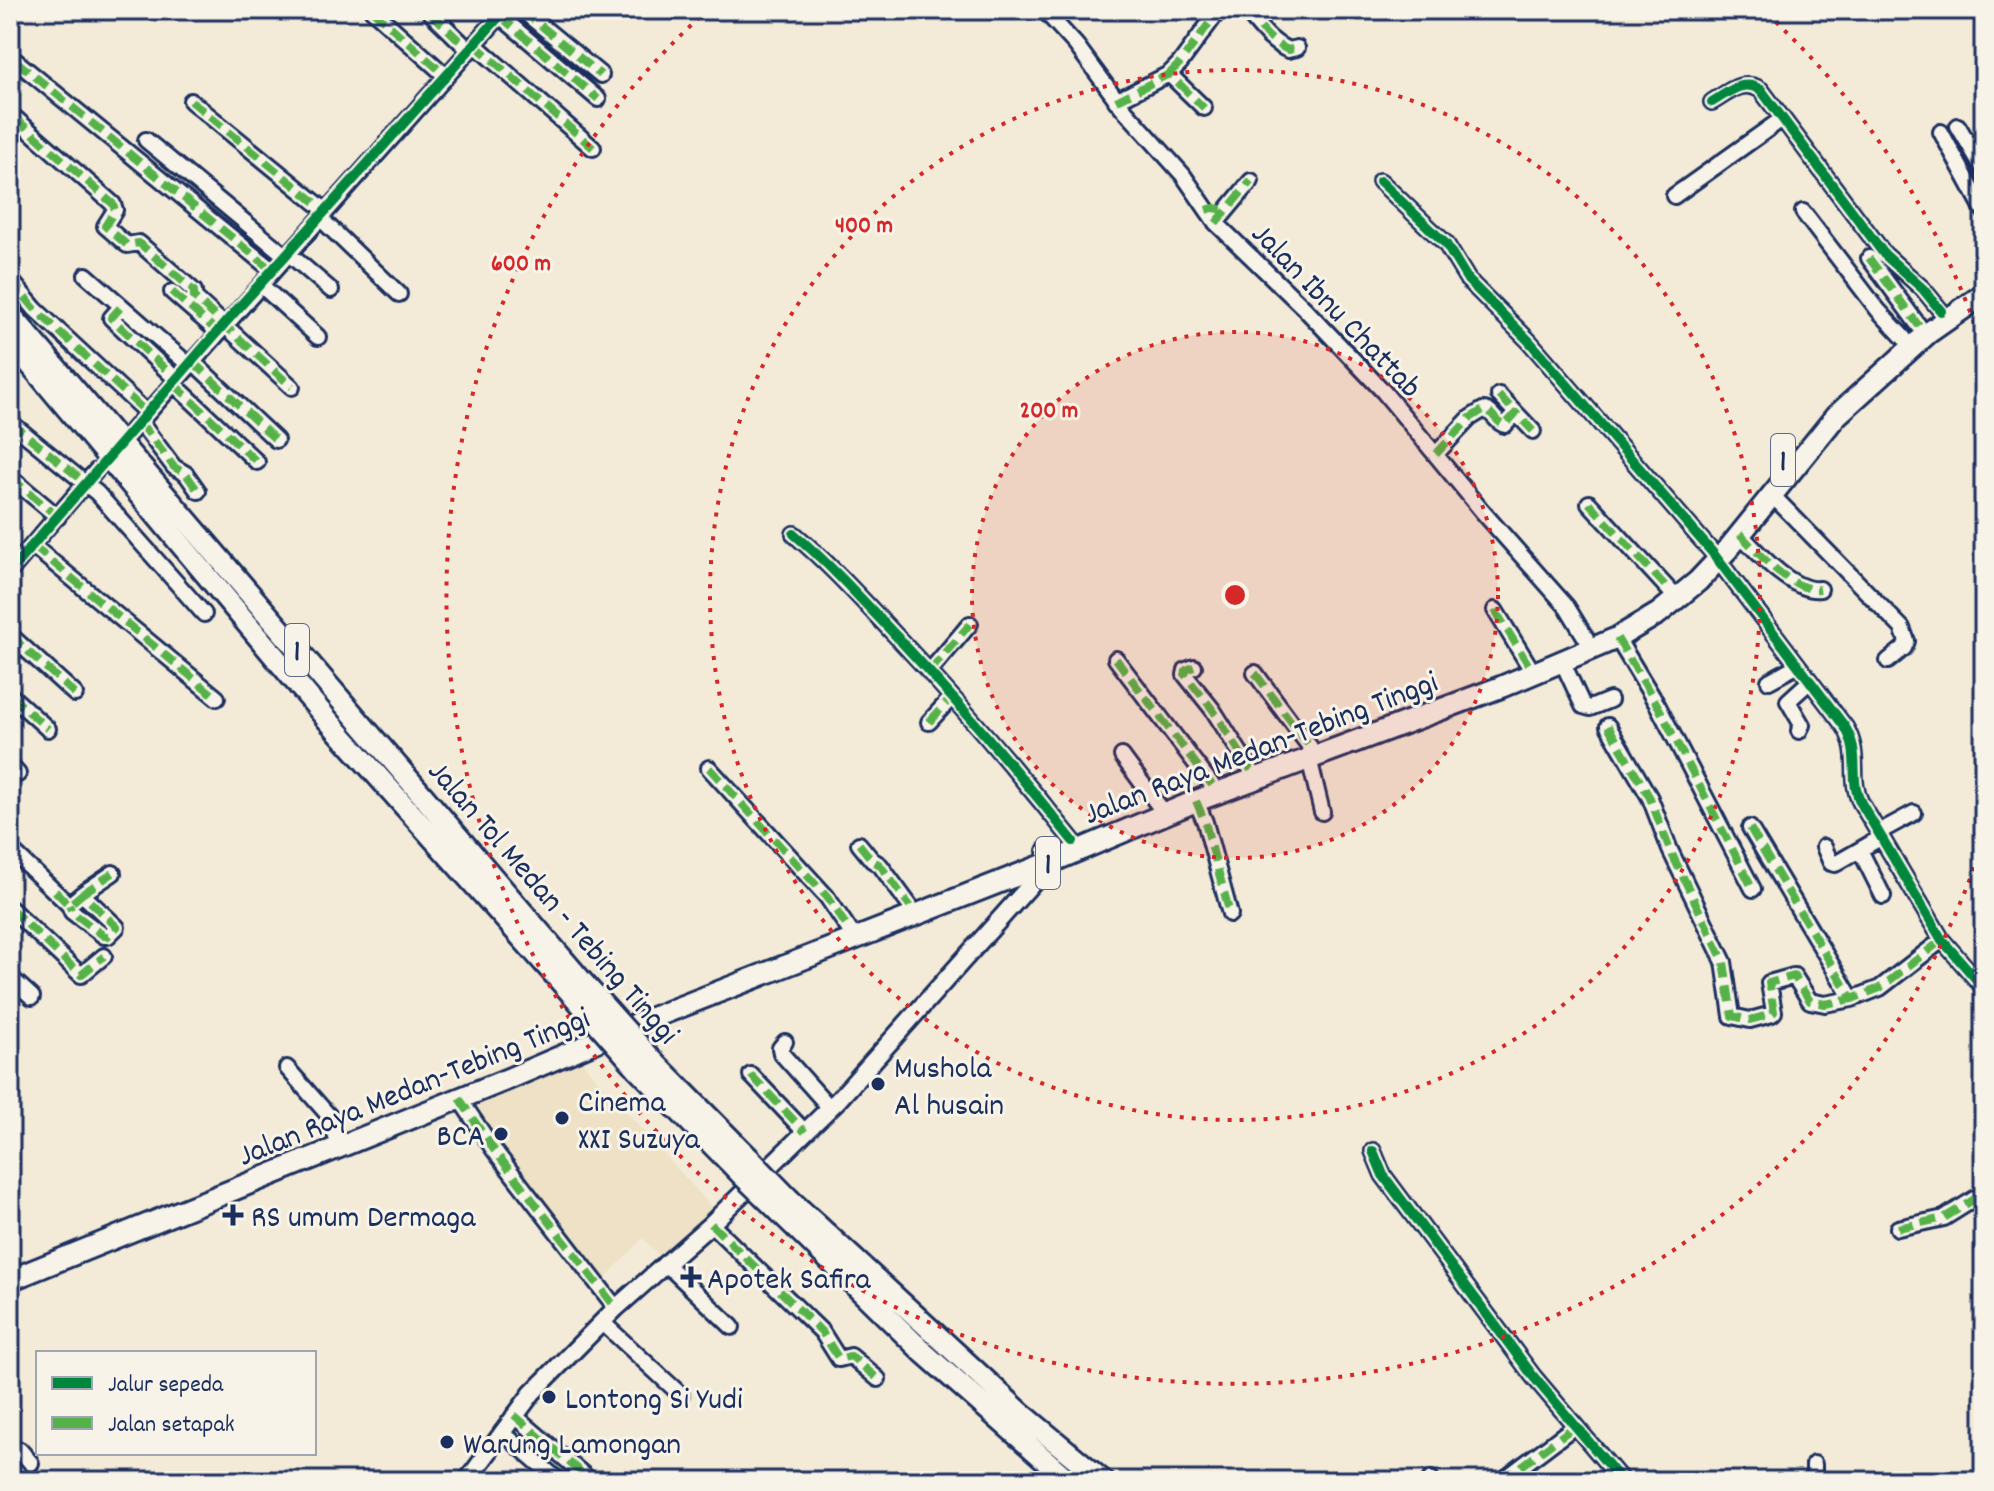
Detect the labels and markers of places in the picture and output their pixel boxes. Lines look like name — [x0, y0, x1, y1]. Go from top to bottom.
centre of rings — [1221, 581, 1249, 609]
place label: Mushola Al husain — [894, 1048, 1004, 1131]
marker: Mushola Al husain — [869, 1075, 887, 1093]
place label: Cinema XXI Suzuya — [578, 1082, 701, 1165]
marker: Cinema XXI Suzuya — [553, 1109, 571, 1127]
place label: BCA — [437, 1116, 485, 1162]
marker: BCA — [492, 1125, 510, 1143]
place label: RS umum Dermaga — [251, 1197, 476, 1243]
marker: RS umum Dermaga — [222, 1204, 244, 1226]
place label: Apotek Safira — [707, 1259, 872, 1305]
marker: Apotek Safira — [682, 1268, 700, 1286]
place label: Lontong Si Yudi — [565, 1379, 743, 1425]
marker: Lontong Si Yudi — [540, 1388, 558, 1406]
place label: Warung Lamongan — [463, 1424, 681, 1470]
marker: Warung Lamongan — [438, 1433, 456, 1451]

